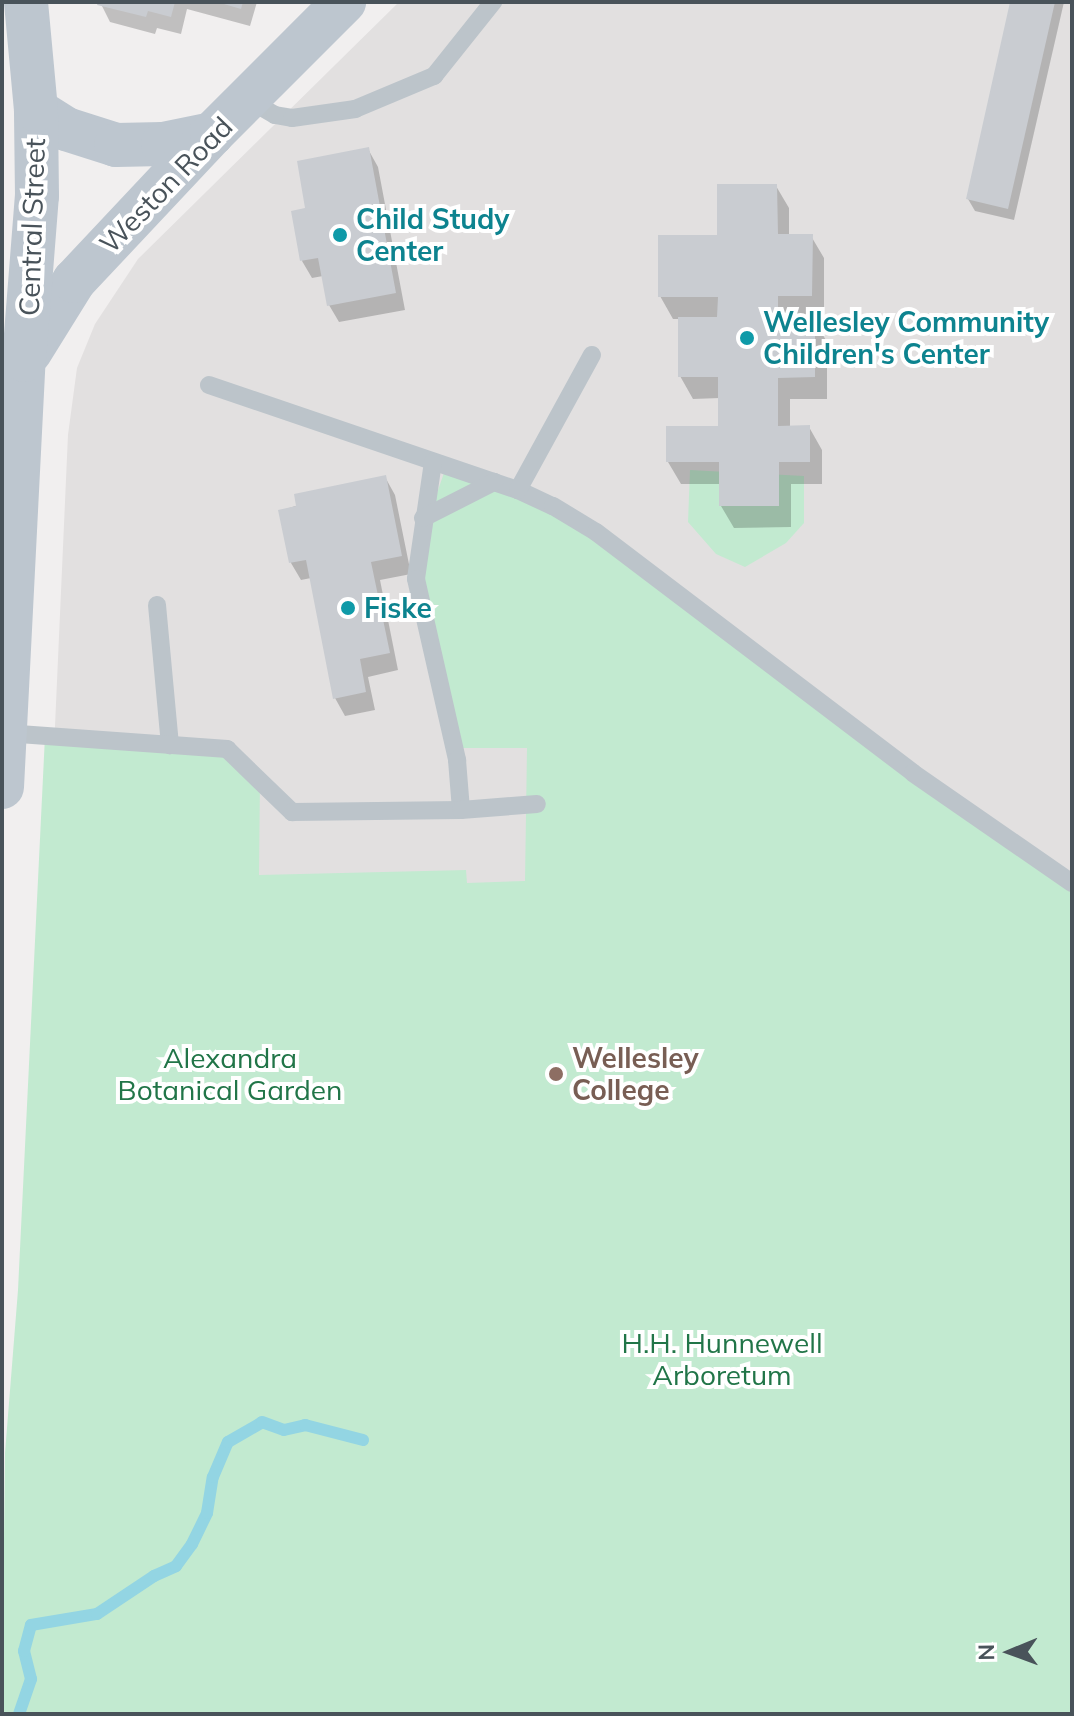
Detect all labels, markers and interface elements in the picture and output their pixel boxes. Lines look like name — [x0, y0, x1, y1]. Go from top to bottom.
street label: Weston Road — [93, 110, 239, 260]
street label: Central Street — [12, 138, 52, 316]
place label: Child Study Center — [356, 202, 509, 268]
marker: Child Study Center — [331, 226, 349, 244]
place label: Wellesley Community Children's Center — [763, 305, 1049, 371]
marker: Wellesley Community Children's Center — [738, 329, 756, 347]
place label: Fiske — [364, 591, 432, 625]
marker: Fiske — [339, 599, 357, 617]
park label: Alexandra Botanical Garden — [118, 1041, 342, 1107]
place label: Wellesley College — [572, 1041, 699, 1107]
marker: Wellesley College — [547, 1065, 565, 1083]
park label: H.H. Hunnewell Arboretum — [621, 1326, 823, 1392]
north arrow — [970, 1612, 1050, 1692]
text: N — [972, 1644, 1000, 1661]

